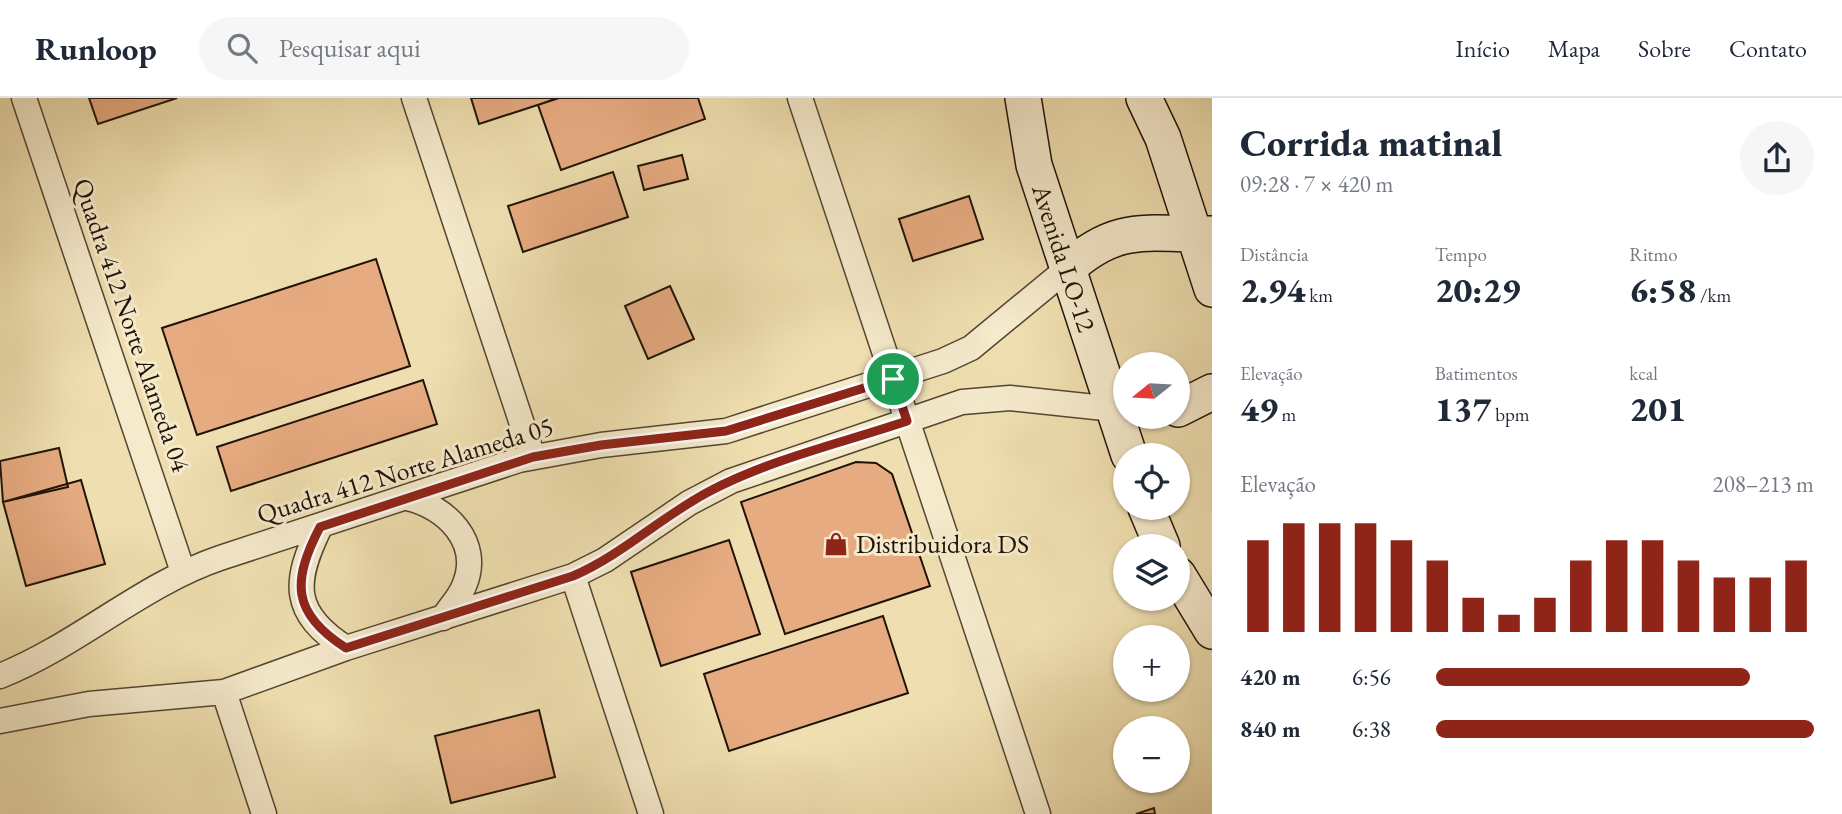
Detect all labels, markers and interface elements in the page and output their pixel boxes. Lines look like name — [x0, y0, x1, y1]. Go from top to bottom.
search box — [199, 17, 689, 80]
text: Runloop — [35, 27, 157, 70]
icon: search — [223, 29, 261, 67]
text: Pesquisar aqui — [279, 31, 421, 65]
text: Início — [1456, 33, 1510, 64]
text: Mapa — [1548, 33, 1600, 64]
text: Sobre — [1638, 33, 1691, 64]
text: Contato — [1729, 33, 1807, 64]
text: Corrida matinal — [1240, 118, 1503, 167]
button: share — [1740, 121, 1814, 195]
text: 09:28 · 7 × 420 m — [1240, 169, 1393, 199]
street label: Quadra 412 Norte Alameda 04 — [66, 174, 198, 477]
street label: Avenida LO-12 — [1024, 179, 1104, 336]
text: Distância — [1240, 242, 1309, 267]
text: Tempo — [1435, 242, 1487, 267]
text: Ritmo — [1629, 242, 1678, 267]
text: 2.94 — [1240, 267, 1306, 312]
text: 20:29 — [1435, 267, 1520, 312]
text: 6:58 — [1629, 267, 1696, 312]
text: km — [1306, 283, 1333, 308]
text: /km — [1696, 283, 1731, 308]
pin — [863, 349, 923, 409]
north arrow — [1113, 352, 1190, 429]
map controls — [1113, 352, 1190, 793]
icon: arrive — [874, 360, 912, 398]
text: Elevação — [1240, 361, 1303, 386]
text: Batimentos — [1435, 361, 1518, 386]
text: kcal — [1629, 361, 1658, 386]
text: 49 — [1240, 386, 1278, 431]
text: 137 — [1435, 386, 1491, 431]
text: 201 — [1629, 386, 1686, 431]
text: m — [1278, 402, 1296, 427]
text: bpm — [1491, 402, 1530, 427]
street label: Quadra 412 Norte Alameda 05 — [253, 409, 557, 531]
button: locate — [1113, 443, 1190, 520]
text: Elevação — [1240, 469, 1316, 499]
text: 208–213 m — [1713, 469, 1814, 499]
place label: Distribuidora DS — [856, 527, 1029, 561]
shop icon: Distribuidora DS — [822, 530, 850, 558]
button: layers — [1113, 534, 1190, 611]
button: + — [1113, 625, 1190, 702]
text: 420 m — [1240, 662, 1301, 692]
text: 6:56 — [1352, 662, 1391, 692]
text: 840 m — [1240, 714, 1301, 744]
text: 6:38 — [1352, 714, 1391, 744]
button: − — [1113, 716, 1190, 793]

